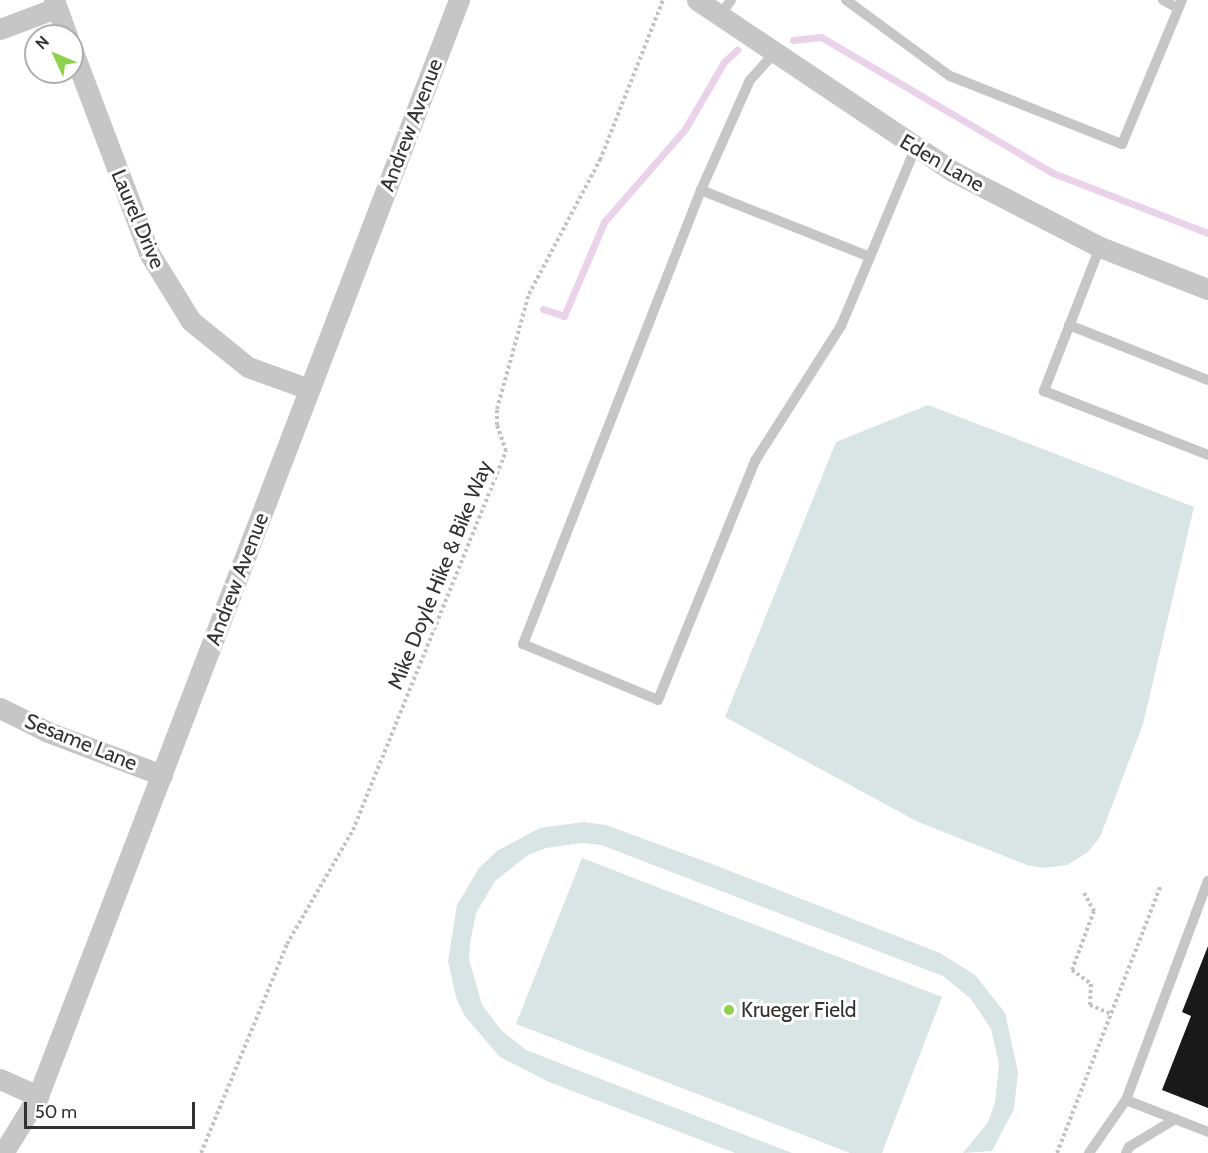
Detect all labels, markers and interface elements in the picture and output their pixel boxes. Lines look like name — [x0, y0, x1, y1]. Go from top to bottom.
north arrow — [24, 24, 84, 84]
text: N — [31, 32, 53, 53]
street label: Andrew Avenue — [374, 55, 448, 195]
street label: Eden Lane — [895, 129, 989, 197]
street label: Laurel Drive — [106, 166, 170, 272]
street label: Mike Doyle Hike & Bike Way — [382, 457, 498, 693]
street label: Andrew Avenue — [200, 509, 274, 649]
street label: Sesame Lane — [21, 708, 141, 776]
place label: Krueger Field — [741, 997, 856, 1023]
marker: Krueger Field — [722, 1003, 736, 1017]
scale bar — [27, 1090, 198, 1128]
text: 50 m — [35, 1101, 77, 1123]

